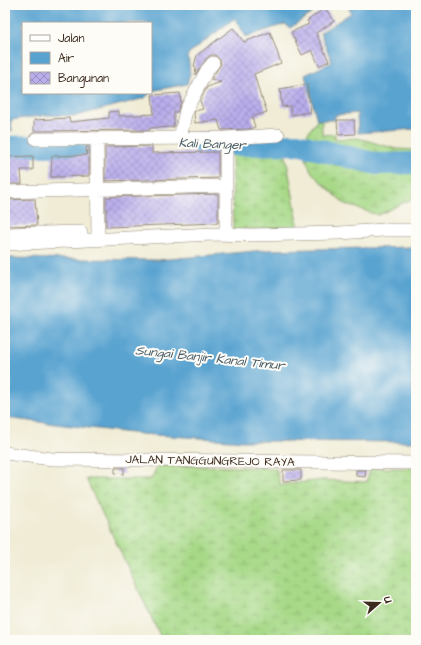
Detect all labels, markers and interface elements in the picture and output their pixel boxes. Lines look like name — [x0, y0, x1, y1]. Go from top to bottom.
legend — [22, 22, 152, 94]
text: Jalan — [58, 30, 84, 47]
text: Air — [58, 50, 75, 67]
text: Bangunan — [58, 70, 109, 88]
water label: Kali Banger — [178, 134, 248, 155]
water label: Sungai Banjir Kanal Timur — [134, 341, 287, 376]
street label: JALAN TANGGUNGREJO RAYA — [125, 451, 295, 471]
north arrow — [359, 583, 399, 623]
text: U — [379, 593, 396, 605]

